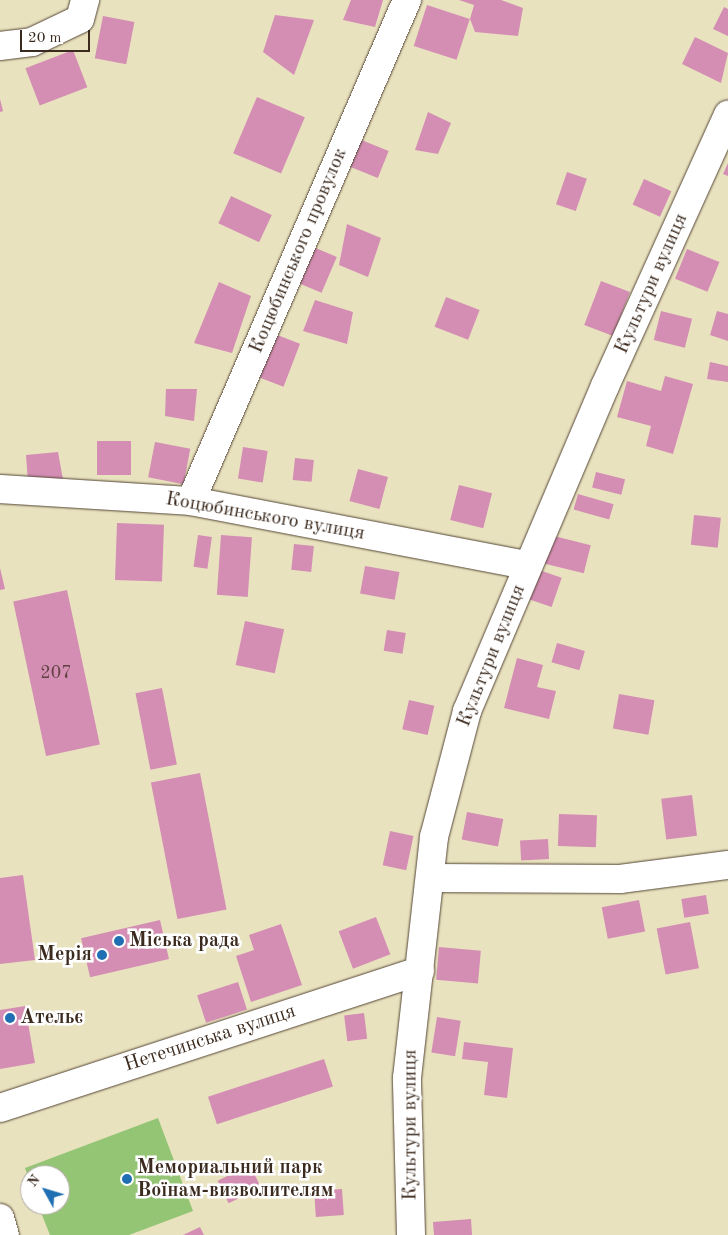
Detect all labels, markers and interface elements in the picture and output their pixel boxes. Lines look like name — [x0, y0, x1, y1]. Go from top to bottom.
scale bar — [22, 20, 92, 52]
text: 20 m — [28, 31, 62, 46]
street label: Коцюбинського провулок — [245, 145, 353, 357]
street label: Культури вулиця — [610, 210, 694, 358]
street label: Коцюбинського вулиця — [164, 488, 366, 546]
street label: Культури вулиця — [453, 581, 531, 731]
house number: 207 — [40, 662, 72, 684]
place label: Міська рада — [129, 929, 240, 953]
marker: Міська рада — [113, 935, 125, 947]
place label: Мерія — [37, 943, 92, 967]
marker: Мерія — [96, 949, 108, 961]
street label: Нетечинська вулиця — [121, 1000, 299, 1078]
place label: Ательє — [20, 1006, 83, 1030]
marker: Ательє — [4, 1012, 16, 1024]
street label: Культури вулиця — [399, 1049, 423, 1201]
place label: Мемориальний парк Воїнам-визволителям — [137, 1156, 333, 1203]
north arrow — [20, 1165, 70, 1215]
text: N — [25, 1173, 43, 1190]
marker: Мемориальний парк Воїнам-визволителям — [121, 1173, 133, 1185]

